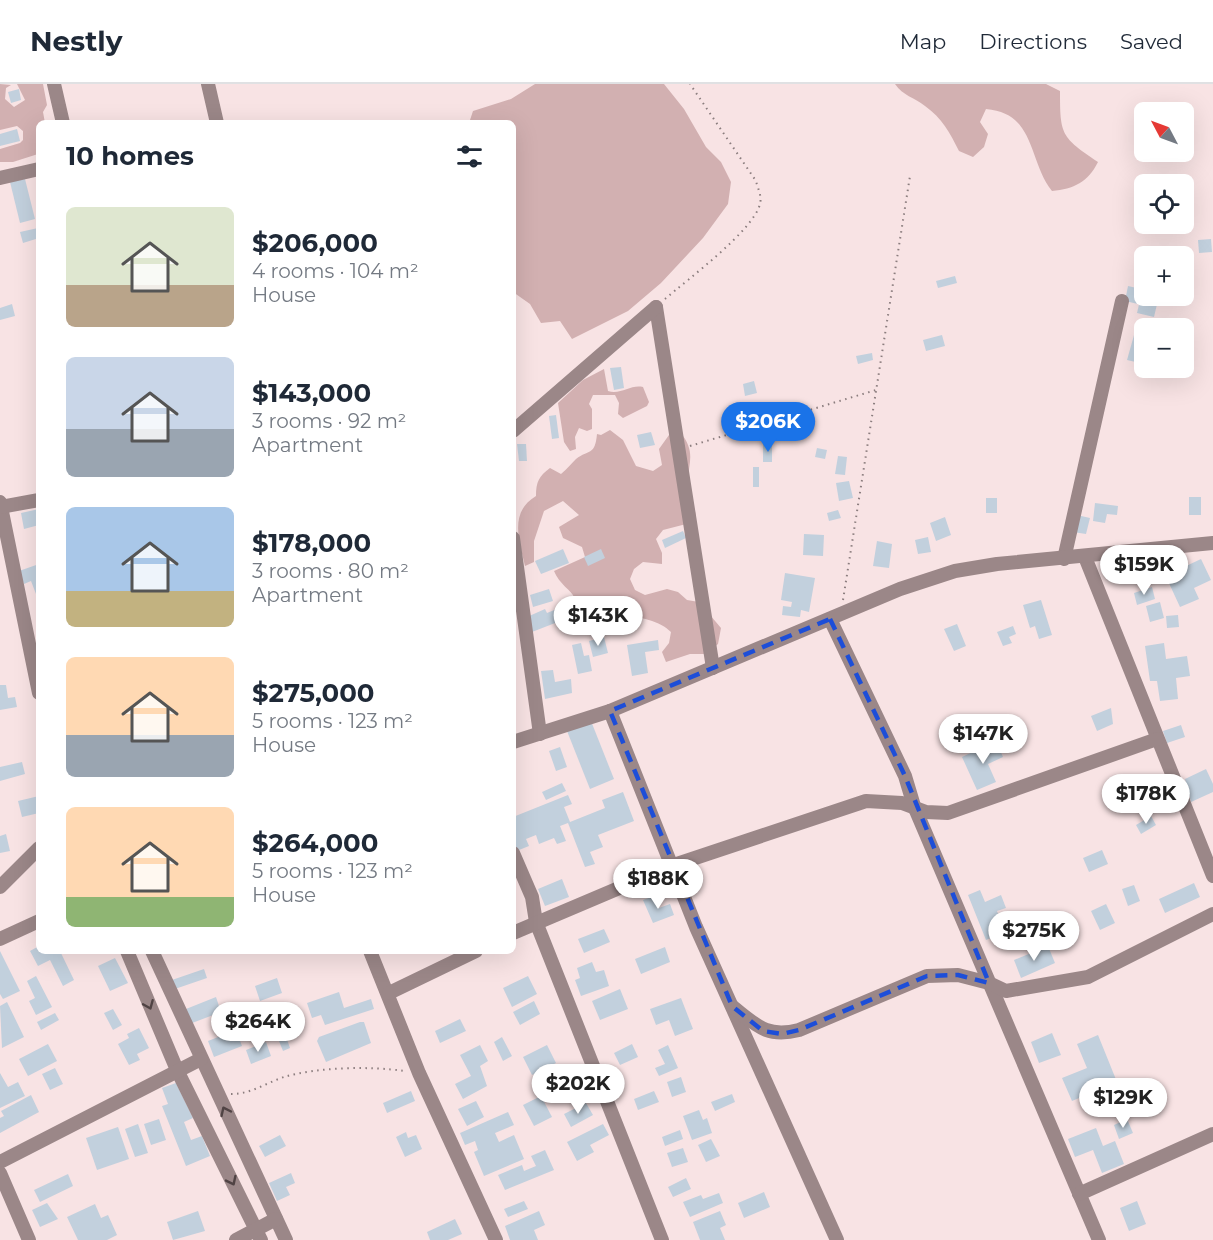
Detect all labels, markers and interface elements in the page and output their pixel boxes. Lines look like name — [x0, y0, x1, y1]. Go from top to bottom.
text: Nestly — [30, 24, 123, 58]
text: Map — [900, 29, 946, 54]
text: Directions — [979, 29, 1087, 54]
text: Saved — [1120, 29, 1183, 54]
north arrow — [1134, 102, 1194, 162]
map controls — [1134, 102, 1194, 378]
text: 10 homes — [66, 140, 194, 172]
icon: filters — [453, 140, 486, 173]
button: locate — [1134, 174, 1194, 234]
text: $206,000 — [252, 227, 378, 259]
icon: home — [114, 231, 186, 303]
button: + — [1134, 246, 1194, 306]
text: 4 rooms · 104 m² — [252, 259, 419, 283]
text: House — [252, 283, 316, 307]
button: − — [1134, 318, 1194, 378]
text: $143,000 — [252, 377, 371, 409]
icon: home — [114, 381, 186, 453]
pin: $206K — [726, 402, 810, 453]
text: 3 rooms · 92 m² — [252, 409, 406, 433]
text: $206K — [735, 409, 801, 433]
text: Apartment — [252, 433, 363, 457]
text: $178,000 — [252, 527, 371, 559]
icon: home — [114, 531, 186, 603]
pin: $159K — [1102, 545, 1186, 596]
text: $159K — [1114, 552, 1174, 576]
text: 3 rooms · 80 m² — [252, 559, 409, 583]
text: Apartment — [252, 583, 363, 607]
pin: $143K — [556, 596, 640, 647]
text: $143K — [568, 603, 628, 627]
text: $275,000 — [252, 677, 375, 709]
icon: home — [114, 681, 186, 753]
text: 5 rooms · 123 m² — [252, 709, 413, 733]
pin: $147K — [941, 714, 1025, 765]
text: $147K — [953, 721, 1013, 745]
text: House — [252, 733, 316, 757]
pin: $178K — [1104, 774, 1188, 825]
text: $178K — [1116, 781, 1176, 805]
text: $264,000 — [252, 827, 378, 859]
icon: home — [114, 831, 186, 903]
text: 5 rooms · 123 m² — [252, 859, 413, 883]
pin: $188K — [616, 859, 700, 910]
text: $188K — [627, 866, 689, 890]
text: House — [252, 883, 316, 907]
pin: $275K — [992, 911, 1076, 962]
text: $275K — [1002, 918, 1066, 942]
one-way arrow — [142, 999, 154, 1010]
pin: $264K — [216, 1002, 300, 1053]
text: $264K — [225, 1009, 291, 1033]
pin: $202K — [536, 1064, 620, 1115]
text: $202K — [546, 1071, 610, 1095]
pin: $129K — [1081, 1078, 1165, 1129]
text: $129K — [1093, 1085, 1153, 1109]
one-way arrow — [221, 1107, 233, 1118]
one-way arrow — [225, 1175, 236, 1186]

